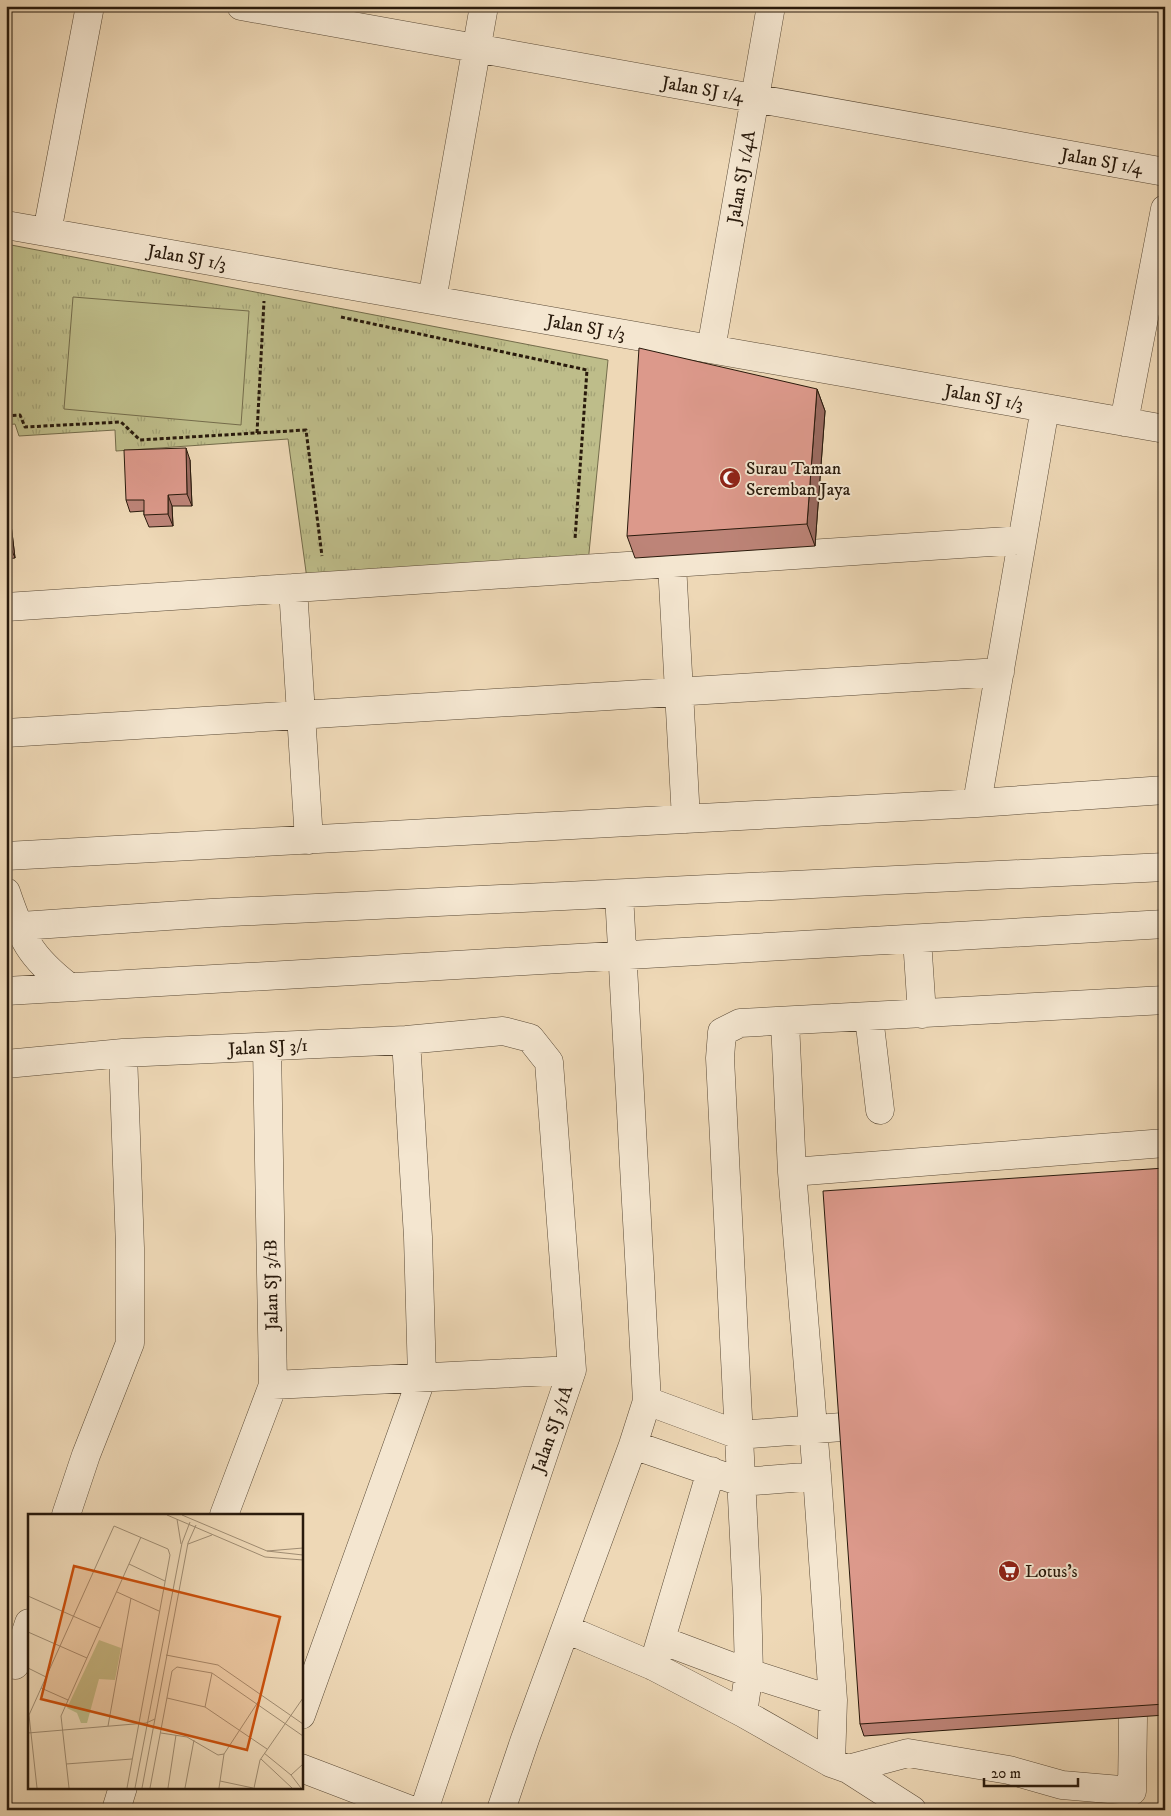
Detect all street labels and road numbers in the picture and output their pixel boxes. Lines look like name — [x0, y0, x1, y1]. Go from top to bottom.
street label: Jalan SJ 1/4 — [658, 72, 746, 108]
street label: Jalan SJ 1/4A — [723, 128, 761, 227]
street label: Jalan SJ 1/4 — [1057, 144, 1145, 180]
street label: Jalan SJ 1/3 — [144, 240, 228, 276]
street label: Jalan SJ 1/3 — [543, 310, 627, 346]
street label: Jalan SJ 1/3 — [941, 380, 1025, 416]
street label: Jalan SJ 3/1 — [226, 1035, 308, 1061]
street label: Jalan SJ 3/1B — [260, 1239, 284, 1333]
street label: Jalan SJ 3/1A — [527, 1382, 578, 1478]

